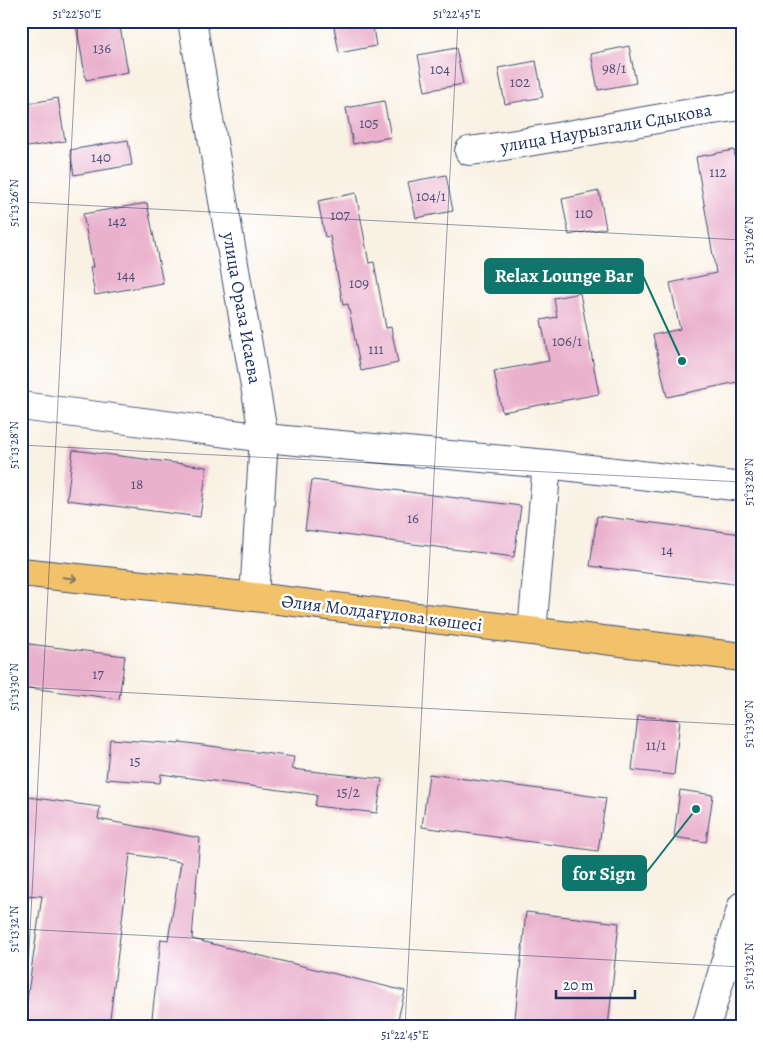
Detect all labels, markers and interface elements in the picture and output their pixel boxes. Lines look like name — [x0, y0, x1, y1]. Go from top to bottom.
text: 51°22'50"E — [53, 6, 101, 22]
text: 51°22'45"E — [433, 6, 481, 22]
house number: 136 — [93, 38, 111, 58]
house number: 98/1 — [602, 58, 626, 78]
house number: 104 — [430, 59, 450, 79]
house number: 102 — [510, 72, 530, 92]
street label: улица Наурызгали Сдыкова — [498, 97, 714, 159]
house number: 105 — [359, 113, 379, 133]
house number: 140 — [91, 147, 111, 167]
house number: 112 — [709, 162, 727, 182]
text: 51°13'26"N — [6, 179, 22, 227]
house number: 104/1 — [416, 186, 446, 206]
house number: 110 — [575, 203, 593, 223]
house number: 107 — [330, 205, 350, 225]
house number: 142 — [107, 211, 127, 231]
text: 51°13'26"N — [741, 216, 757, 264]
street label: улица Ораза Исаева — [217, 229, 267, 386]
callout: Relax Lounge Bar — [485, 259, 643, 293]
text: Relax Lounge Bar — [495, 263, 634, 289]
house number: 144 — [117, 265, 136, 285]
house number: 109 — [349, 273, 369, 293]
house number: 106/1 — [552, 331, 582, 351]
house number: 111 — [368, 339, 384, 359]
text: 51°13'28"N — [6, 421, 22, 469]
text: 51°13'28"N — [741, 458, 757, 506]
house number: 18 — [131, 474, 143, 494]
house number: 16 — [407, 508, 419, 528]
house number: 14 — [661, 540, 673, 560]
one-way arrow — [61, 573, 77, 583]
street label: Әлия Молдағұлова көшесі — [280, 589, 484, 637]
text: 51°13'30"N — [6, 663, 22, 711]
house number: 17 — [92, 664, 104, 684]
text: 51°13'30"N — [741, 700, 757, 748]
house number: 11/1 — [646, 735, 666, 755]
house number: 15 — [129, 751, 141, 771]
house number: 15/2 — [336, 782, 360, 802]
callout: for Sign — [563, 856, 646, 890]
text: for Sign — [572, 861, 636, 887]
text: 51°13'32"N — [6, 905, 22, 953]
text: 51°13'32"N — [741, 942, 757, 990]
scale bar — [556, 968, 634, 1000]
text: 20 m — [563, 975, 594, 995]
text: 51°22'45"E — [381, 1027, 429, 1043]

